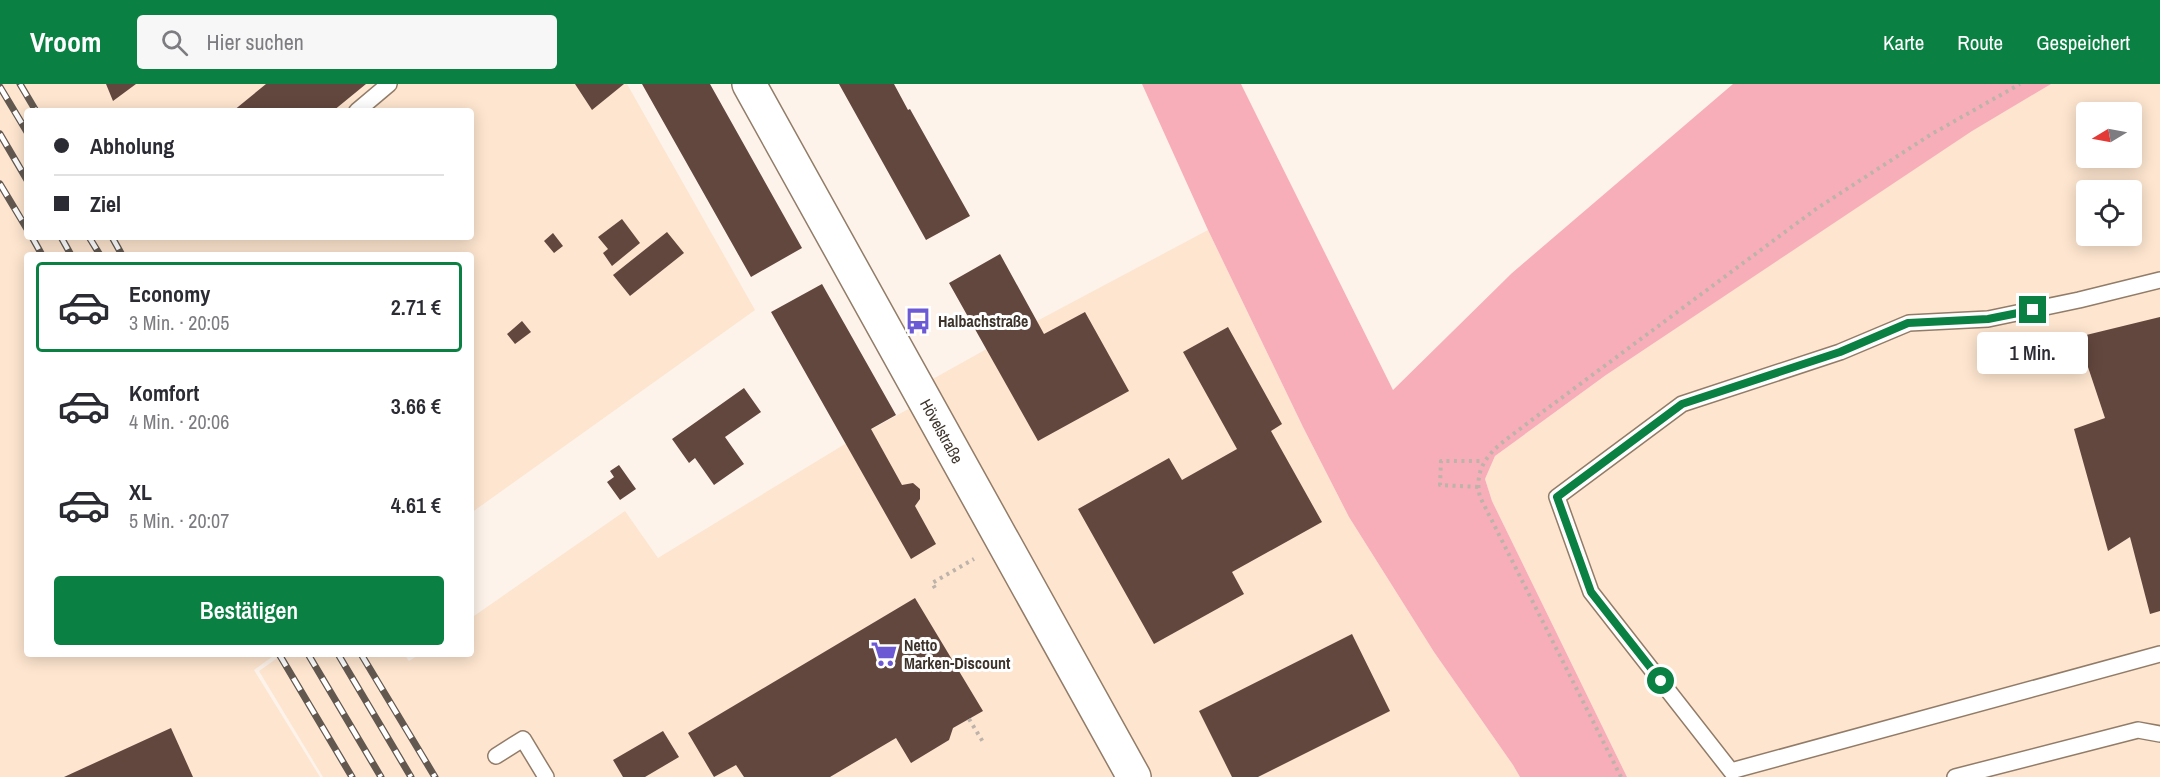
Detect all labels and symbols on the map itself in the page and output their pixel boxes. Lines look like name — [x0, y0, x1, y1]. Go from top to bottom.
north arrow — [2076, 102, 2142, 168]
route end — [2019, 296, 2046, 323]
bus stop icon: Halbachstraße — [903, 306, 933, 336]
place label: Halbachstraße — [938, 310, 1028, 332]
callout: 1 Min. — [1978, 331, 2088, 373]
street label: Hövelstraße — [915, 395, 969, 467]
place label: Netto Marken-Discount — [904, 634, 1011, 674]
supermarket icon: Netto Marken-Discount — [869, 639, 899, 669]
route start — [1647, 667, 1674, 694]

